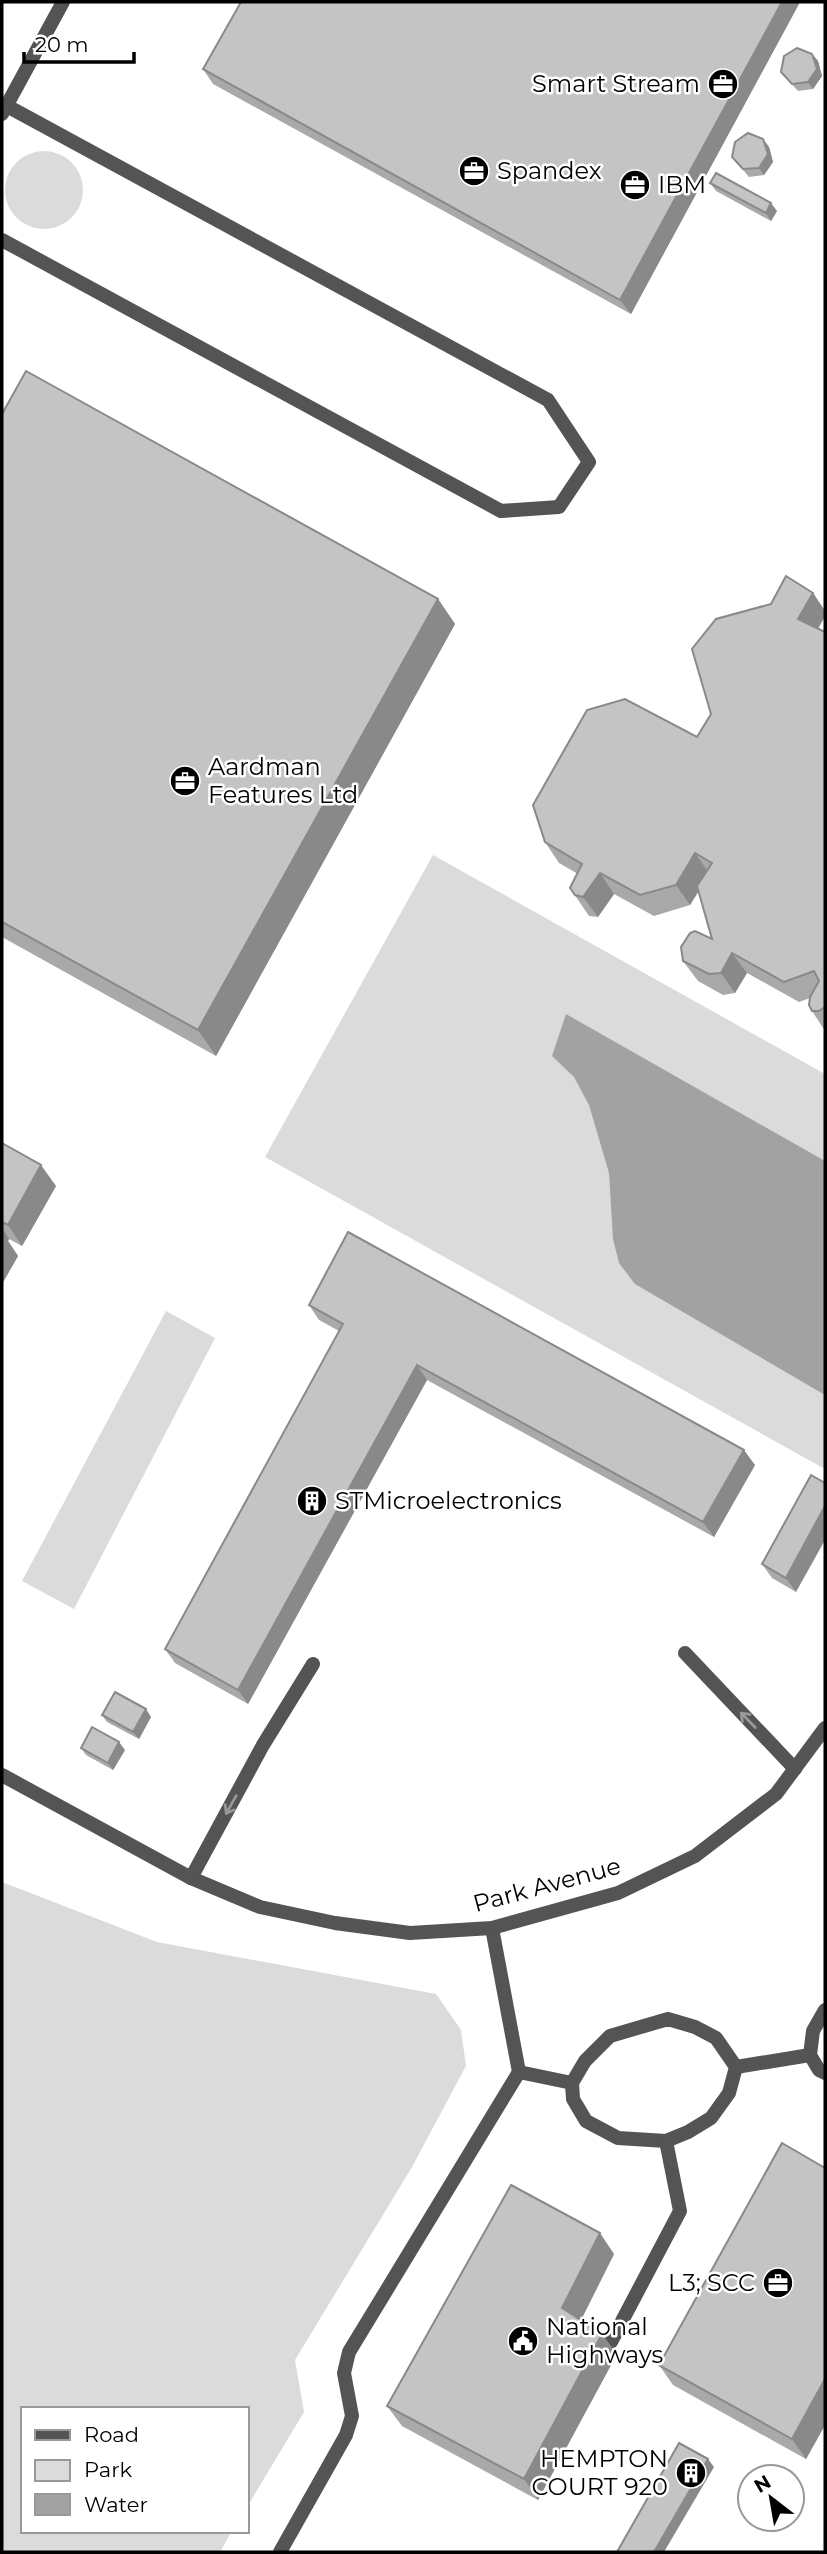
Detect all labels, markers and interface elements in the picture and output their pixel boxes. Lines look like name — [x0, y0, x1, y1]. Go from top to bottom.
scale bar — [24, 21, 135, 65]
text: 20 m — [35, 32, 89, 57]
office icon: Smart Stream — [706, 67, 740, 101]
place label: Smart Stream — [532, 69, 700, 98]
office icon: Spandex — [457, 154, 491, 188]
place label: Spandex — [497, 156, 602, 185]
office icon: IBM — [618, 168, 652, 202]
place label: IBM — [658, 170, 706, 199]
place label: Aardman Features Ltd — [208, 752, 358, 809]
office icon: Aardman Features Ltd — [168, 764, 202, 798]
building icon: STMicroelectronics — [295, 1484, 329, 1518]
place label: STMicroelectronics — [335, 1486, 562, 1515]
one-way arrow — [739, 1712, 756, 1729]
one-way arrow — [224, 1795, 238, 1815]
street label: Park Avenue — [470, 1851, 624, 1918]
office icon: L3; SCC — [761, 2266, 795, 2300]
place label: L3; SCC — [668, 2268, 755, 2297]
place label: National Highways — [546, 2312, 663, 2369]
public building icon: National Highways — [506, 2324, 540, 2358]
legend — [21, 2407, 248, 2533]
text: Road — [84, 2422, 139, 2447]
place label: HEMPTON COURT 920 — [531, 2444, 668, 2501]
building icon: HEMPTON COURT 920 — [674, 2456, 708, 2490]
text: Park — [84, 2457, 132, 2482]
north arrow — [736, 2463, 806, 2533]
text: N — [750, 2470, 775, 2498]
text: Water — [84, 2492, 148, 2517]

